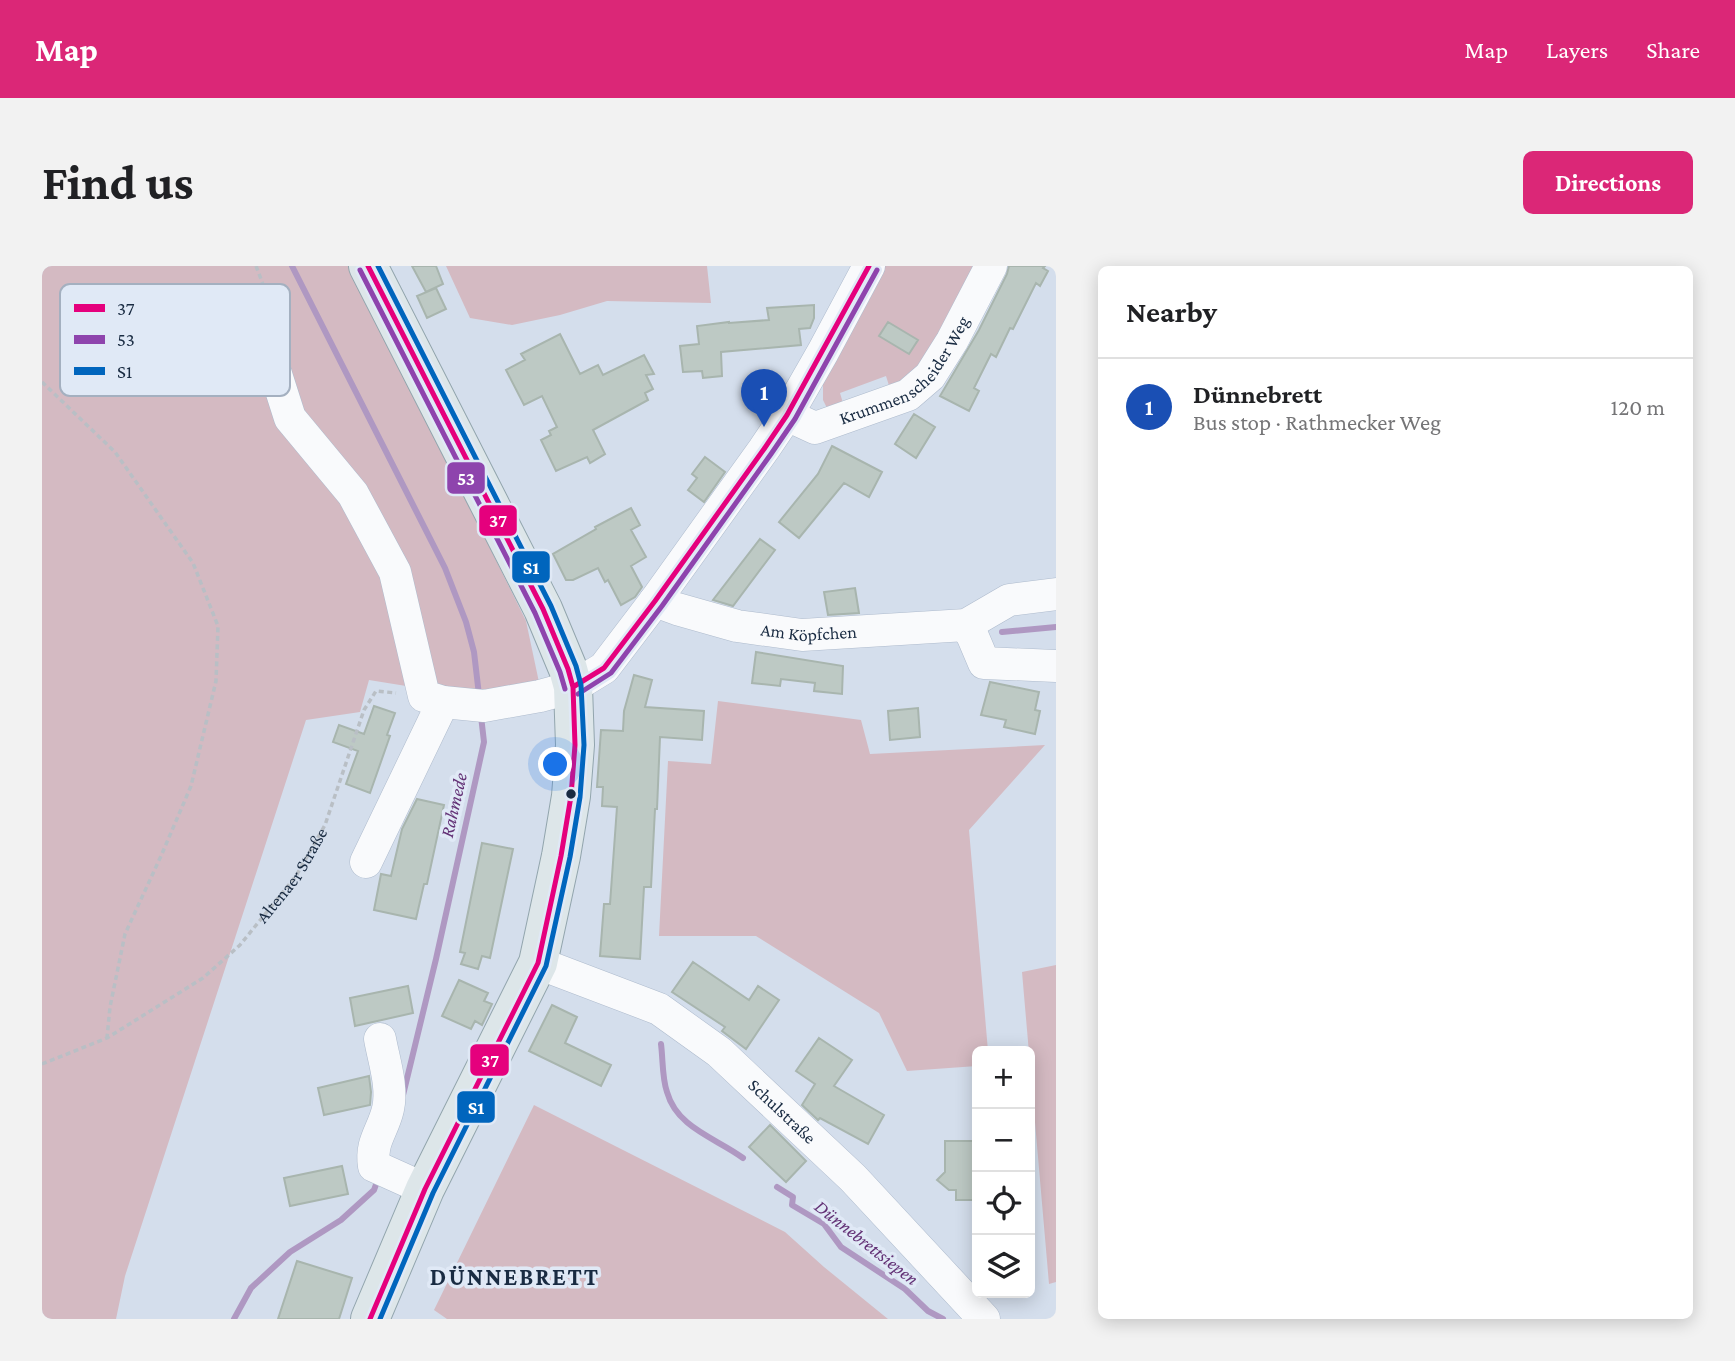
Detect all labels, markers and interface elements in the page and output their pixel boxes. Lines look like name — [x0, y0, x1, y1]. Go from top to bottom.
text: Map — [35, 31, 98, 68]
text: Map — [1464, 36, 1508, 63]
text: Layers — [1546, 36, 1608, 63]
text: Share — [1646, 36, 1700, 63]
button: Directions — [1523, 151, 1693, 214]
text: Find us — [42, 155, 194, 210]
legend — [60, 284, 290, 396]
text: Nearby — [1126, 295, 1217, 328]
text: 37 — [117, 298, 135, 319]
street label: Krummenscheider Weg — [837, 312, 973, 429]
text: 53 — [117, 329, 135, 350]
text: S1 — [117, 361, 132, 382]
pin: 1 — [741, 369, 787, 427]
text: Dünnebrett — [1193, 380, 1322, 409]
text: 1 — [1145, 394, 1153, 420]
text: 120 m — [1611, 394, 1665, 420]
text: Bus stop · Rathmecker Weg — [1193, 409, 1441, 435]
line badge: 53 — [446, 461, 486, 495]
text: 53 — [457, 468, 475, 489]
line badge: 37 — [478, 504, 518, 537]
text: 37 — [489, 510, 507, 531]
line badge: S1 — [511, 550, 551, 584]
text: S1 — [523, 557, 539, 578]
street label: Am Köpfchen — [759, 619, 858, 645]
your location — [538, 747, 572, 781]
water label: Rahmede — [436, 771, 471, 839]
unlabelled marker — [564, 787, 578, 801]
street label: Altenaer Straße — [252, 824, 331, 927]
line badge: 37 — [469, 1043, 510, 1077]
map controls — [972, 1046, 1035, 1298]
button: + — [972, 1046, 1035, 1109]
text: 37 — [481, 1050, 499, 1071]
street label: Schulstraße — [744, 1075, 820, 1148]
line badge: S1 — [456, 1090, 496, 1124]
text: S1 — [468, 1097, 484, 1118]
button: − — [972, 1109, 1035, 1172]
button: locate — [972, 1172, 1035, 1235]
water label: Dünnebrettsiepen — [811, 1195, 923, 1289]
button: layers — [972, 1235, 1035, 1298]
district label: DÜNNEBRETT — [430, 1263, 600, 1290]

